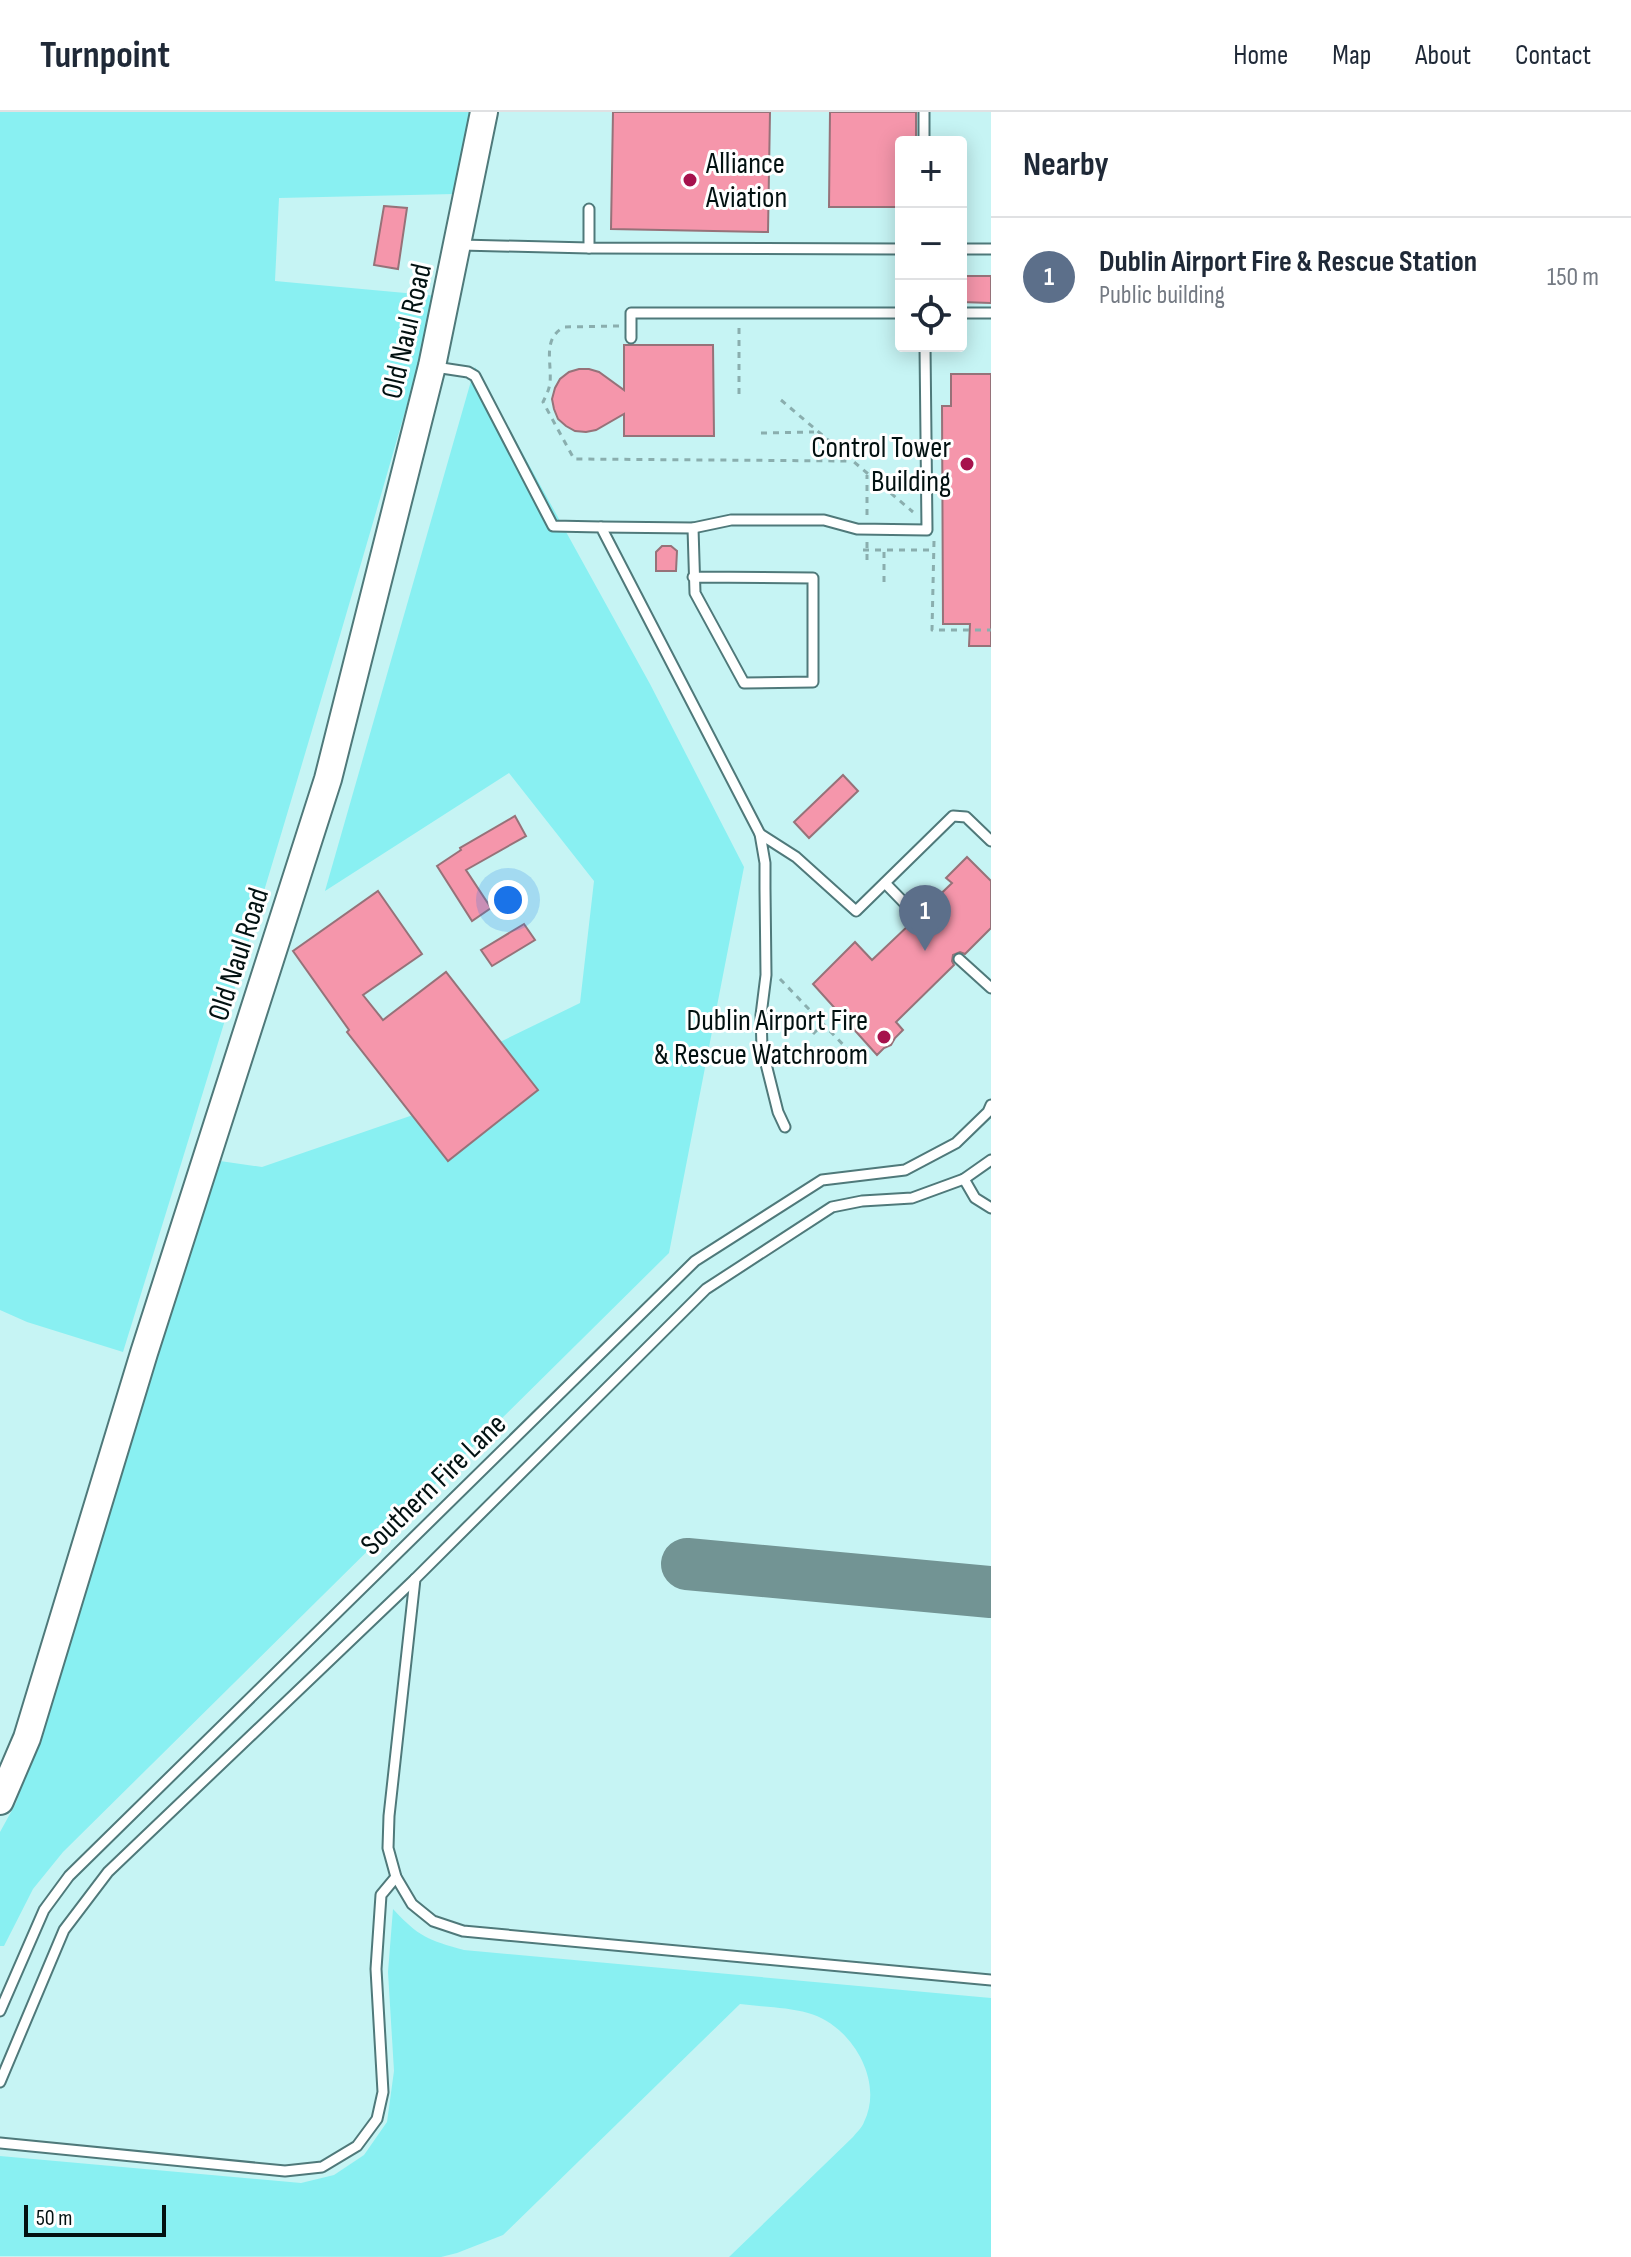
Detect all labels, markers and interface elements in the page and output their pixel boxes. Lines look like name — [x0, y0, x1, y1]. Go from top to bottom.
text: Turnpoint — [40, 33, 170, 78]
text: Home — [1233, 39, 1288, 72]
text: Map — [1332, 39, 1371, 72]
text: About — [1415, 39, 1471, 72]
text: Contact — [1515, 39, 1591, 72]
map controls — [895, 136, 967, 352]
button: + — [895, 136, 967, 208]
text: Nearby — [1023, 144, 1109, 185]
place label: Alliance Aviation — [705, 146, 787, 216]
marker: Alliance Aviation — [681, 171, 699, 189]
button: − — [895, 208, 967, 280]
text: Dublin Airport Fire & Rescue Station — [1099, 244, 1477, 280]
street label: Old Naul Road — [374, 260, 440, 402]
text: 1 — [1044, 262, 1054, 293]
text: 150 m — [1547, 262, 1599, 293]
button: locate — [895, 280, 967, 352]
text: Public building — [1099, 280, 1225, 311]
place label: Control Tower Building — [811, 430, 951, 500]
marker: Control Tower Building — [958, 455, 976, 473]
your location — [488, 880, 528, 920]
street label: Old Naul Road — [201, 883, 277, 1025]
pin: 1 — [899, 885, 951, 951]
place label: Dublin Airport Fire & Rescue Watchroom — [654, 1003, 868, 1073]
marker: Dublin Airport Fire & Rescue Watchroom — [875, 1028, 893, 1046]
street label: Southern Fire Lane — [354, 1406, 514, 1563]
scale bar — [24, 2201, 166, 2237]
text: 50 m — [36, 2205, 72, 2232]

